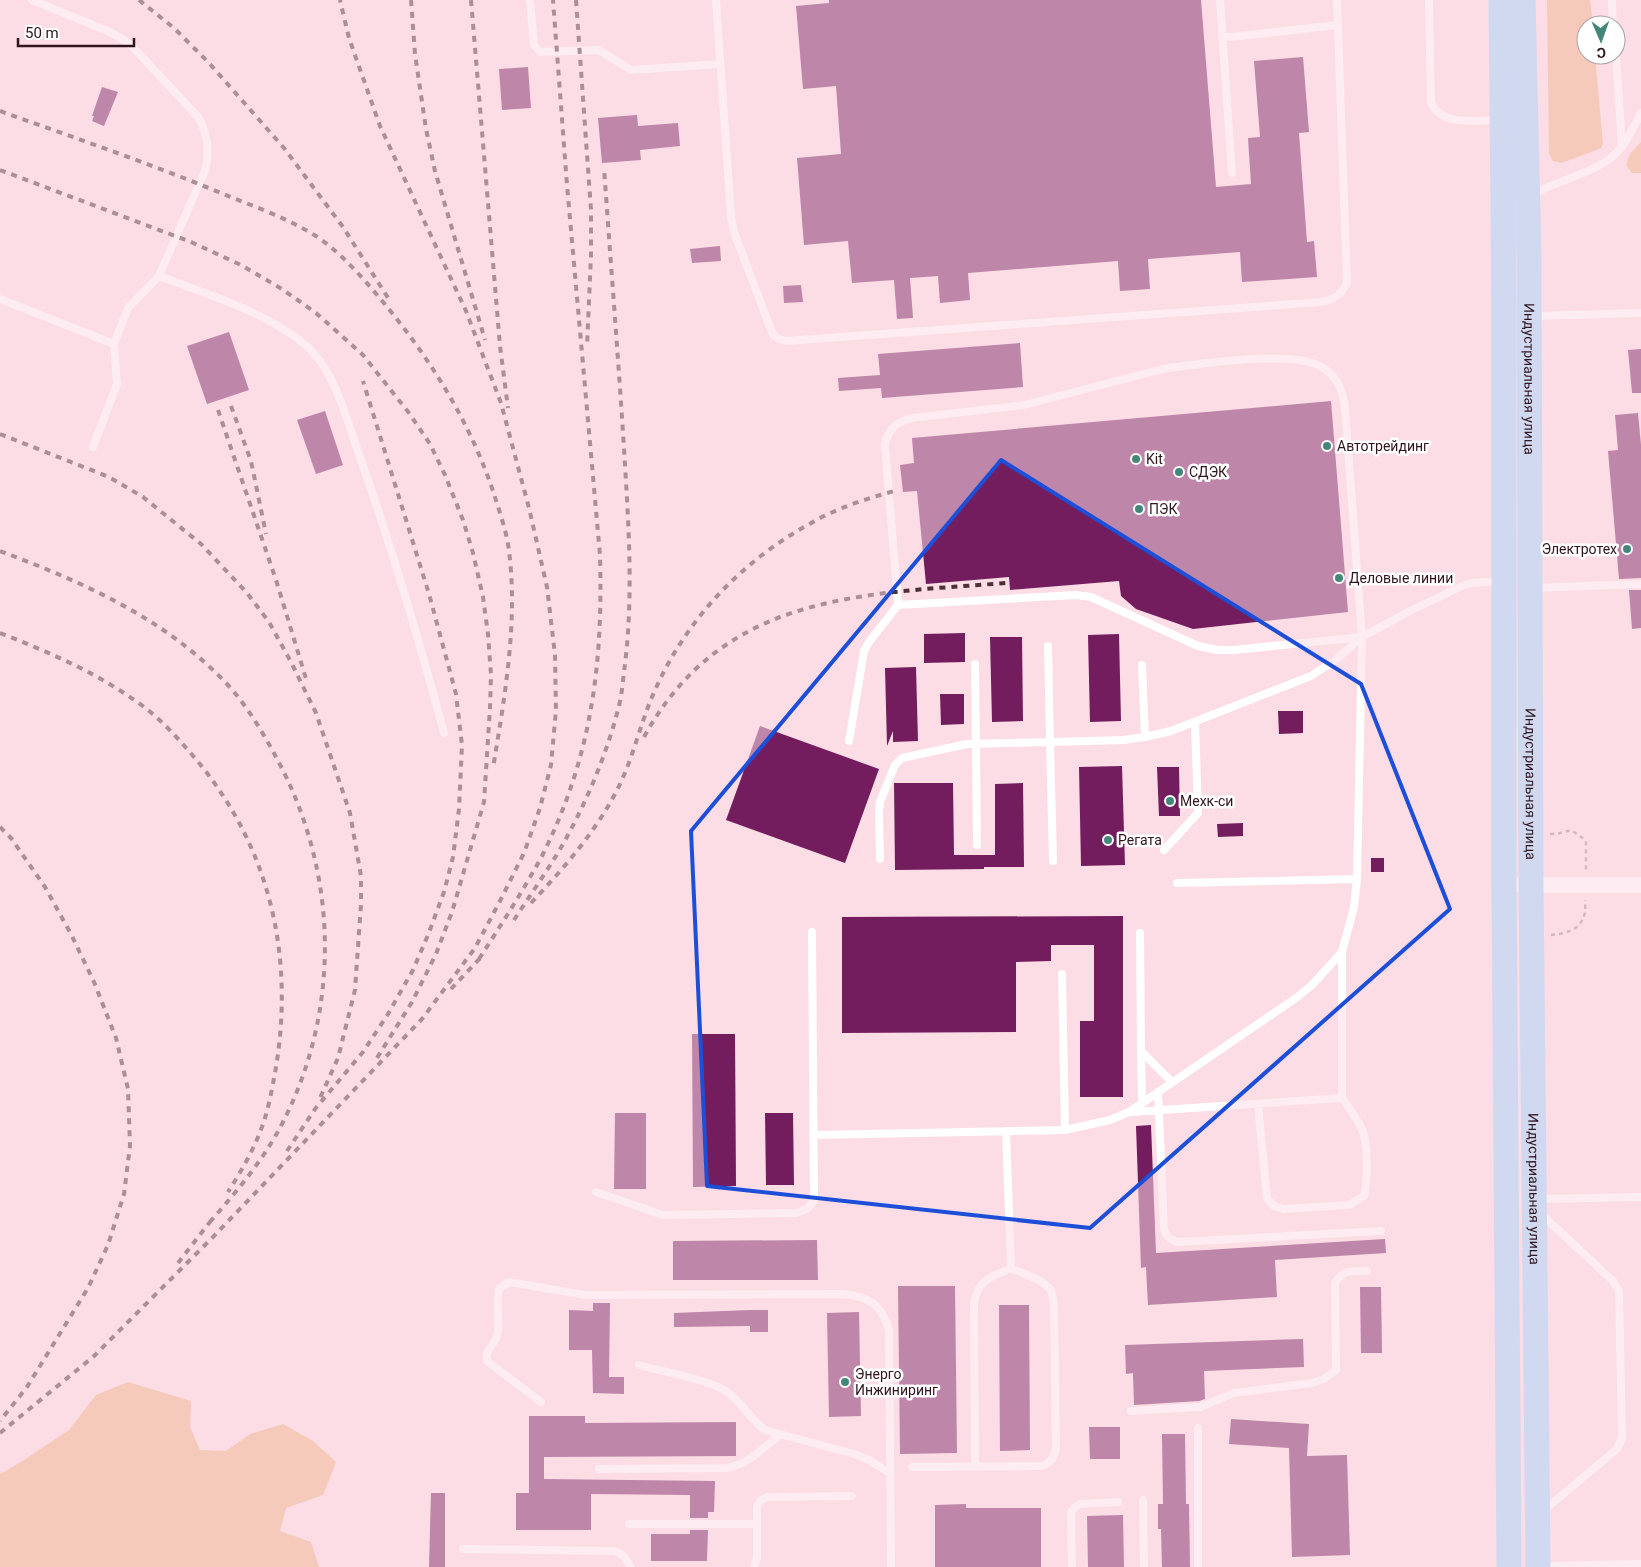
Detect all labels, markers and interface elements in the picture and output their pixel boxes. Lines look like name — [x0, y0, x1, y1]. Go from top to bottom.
scale bar — [18, 15, 134, 47]
north arrow — [1576, 15, 1626, 65]
text: 50 m — [25, 24, 59, 42]
text: С — [1597, 45, 1606, 61]
street label: Индустриальная улица — [1521, 303, 1538, 455]
place label: Автотрейдинг — [1337, 438, 1429, 454]
marker: Автотрейдинг — [1321, 440, 1333, 452]
place label: Kit — [1146, 451, 1163, 467]
marker: Kit — [1130, 453, 1142, 465]
place label: СДЭК — [1189, 464, 1227, 480]
marker: СДЭК — [1173, 466, 1185, 478]
place label: ПЭК — [1149, 501, 1177, 517]
marker: ПЭК — [1133, 503, 1145, 515]
place label: Электротех — [1542, 541, 1617, 557]
marker: Электротех — [1621, 543, 1633, 555]
place label: Деловые линии — [1349, 570, 1453, 586]
marker: Деловые линии — [1333, 572, 1345, 584]
street label: Индустриальная улица — [1522, 708, 1539, 860]
place label: Мехк-си — [1180, 793, 1233, 809]
marker: Мехк-си — [1164, 795, 1176, 807]
place label: Регата — [1118, 832, 1162, 848]
marker: Регата — [1102, 834, 1114, 846]
street label: Индустриальная улица — [1525, 1113, 1543, 1265]
place label: Энерго Инжиниринг — [855, 1366, 938, 1398]
marker: Энерго Инжиниринг — [839, 1376, 851, 1388]

